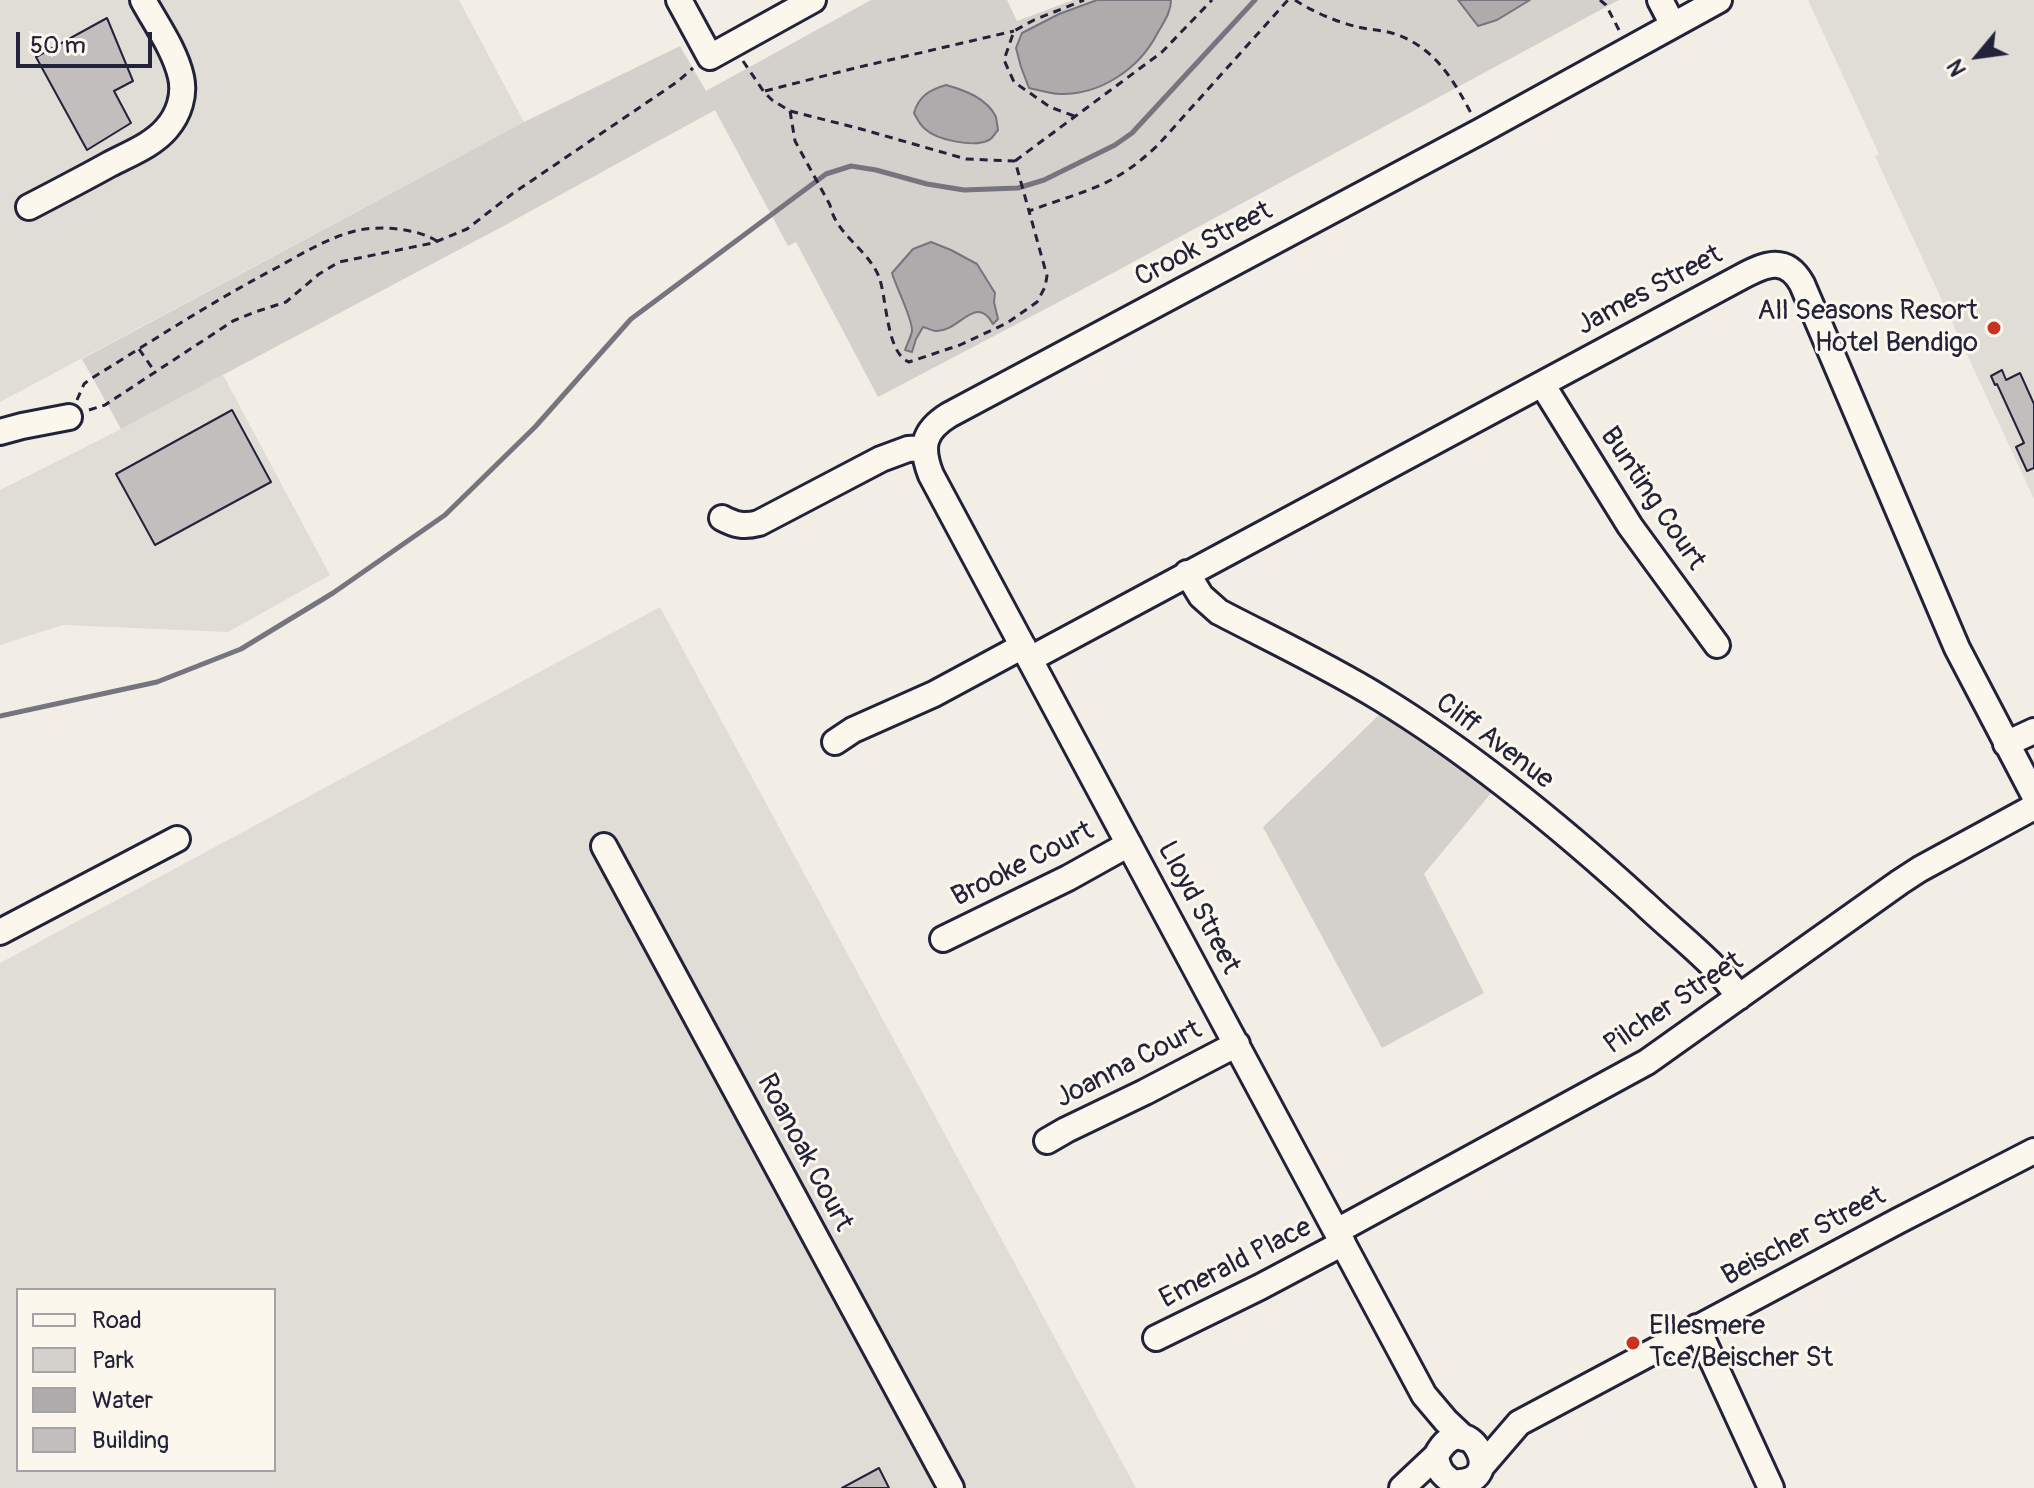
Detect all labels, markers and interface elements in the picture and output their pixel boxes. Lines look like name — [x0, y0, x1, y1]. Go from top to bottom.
scale bar — [20, 16, 156, 66]
north arrow — [1938, 16, 2018, 96]
text: 50 m — [30, 31, 86, 60]
text: N — [1941, 54, 1973, 81]
street label: Crook Street — [1130, 195, 1278, 295]
street label: James Street — [1572, 239, 1728, 343]
place label: All Seasons Resort Hotel Bendigo — [1757, 295, 1978, 361]
marker: All Seasons Resort Hotel Bendigo — [1985, 319, 2003, 337]
street label: Bunting Court — [1592, 421, 1712, 577]
street label: Cliff Avenue — [1428, 687, 1560, 797]
street label: Brooke Court — [947, 815, 1099, 915]
street label: Lloyd Street — [1149, 836, 1247, 980]
street label: Pilcher Street — [1598, 945, 1750, 1063]
street label: Joanna Court — [1050, 1014, 1208, 1116]
street label: Roanoak Court — [748, 1069, 860, 1237]
street label: Beischer Street — [1717, 1180, 1891, 1294]
street label: Emerald Place — [1154, 1211, 1318, 1317]
legend — [16, 1288, 276, 1472]
text: Road — [92, 1306, 142, 1335]
place label: Ellesmere Tce/Beischer St — [1649, 1310, 1833, 1376]
marker: Ellesmere Tce/Beischer St — [1624, 1334, 1642, 1352]
text: Park — [92, 1346, 134, 1375]
text: Water — [92, 1386, 153, 1415]
text: Building — [92, 1426, 169, 1455]

